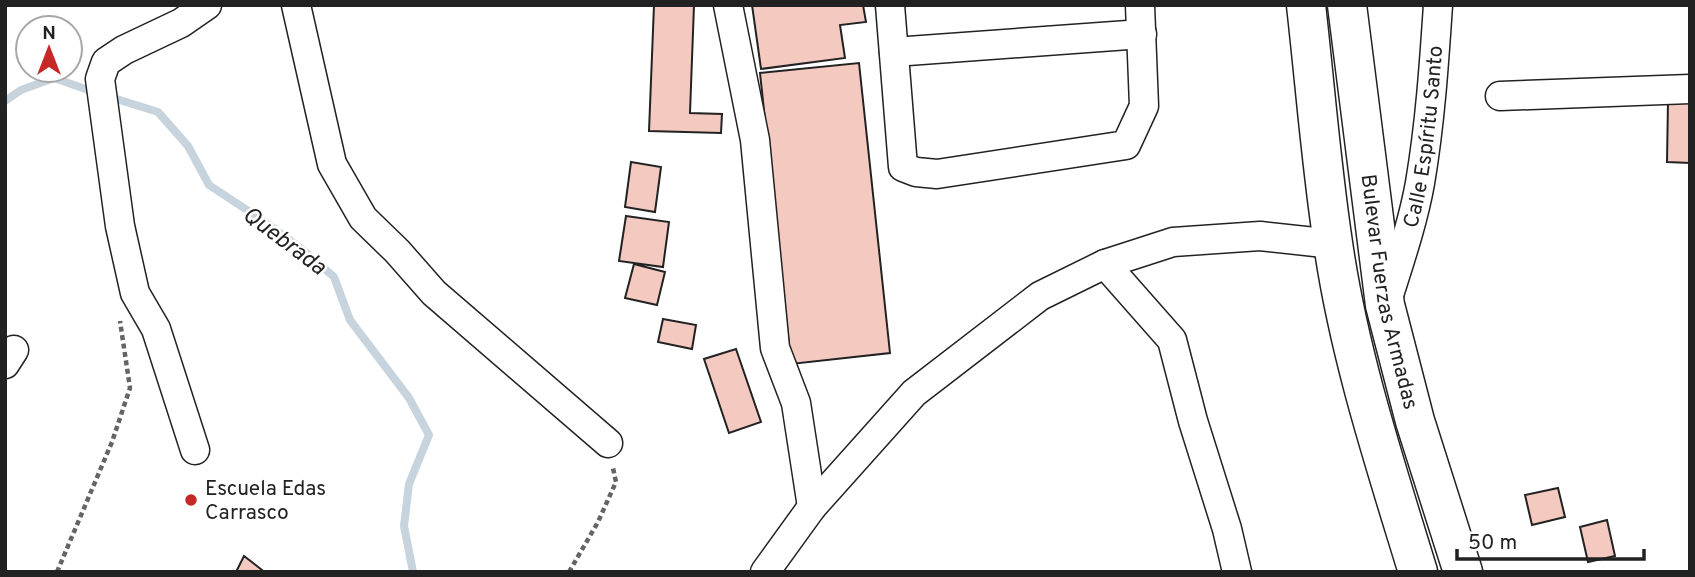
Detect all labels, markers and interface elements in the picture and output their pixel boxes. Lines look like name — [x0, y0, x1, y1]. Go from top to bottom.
north arrow — [14, 14, 84, 84]
text: N — [42, 22, 56, 46]
street label: Calle Espíritu Santo — [1398, 45, 1450, 231]
street label: Bulevar Fuerzas Armadas — [1354, 173, 1423, 412]
water label: Quebrada — [236, 201, 331, 283]
place label: Escuela Edas Carrasco — [205, 476, 326, 527]
marker: Escuela Edas Carrasco — [183, 492, 199, 508]
scale bar — [1457, 518, 1644, 562]
text: 50 m — [1468, 530, 1517, 557]

